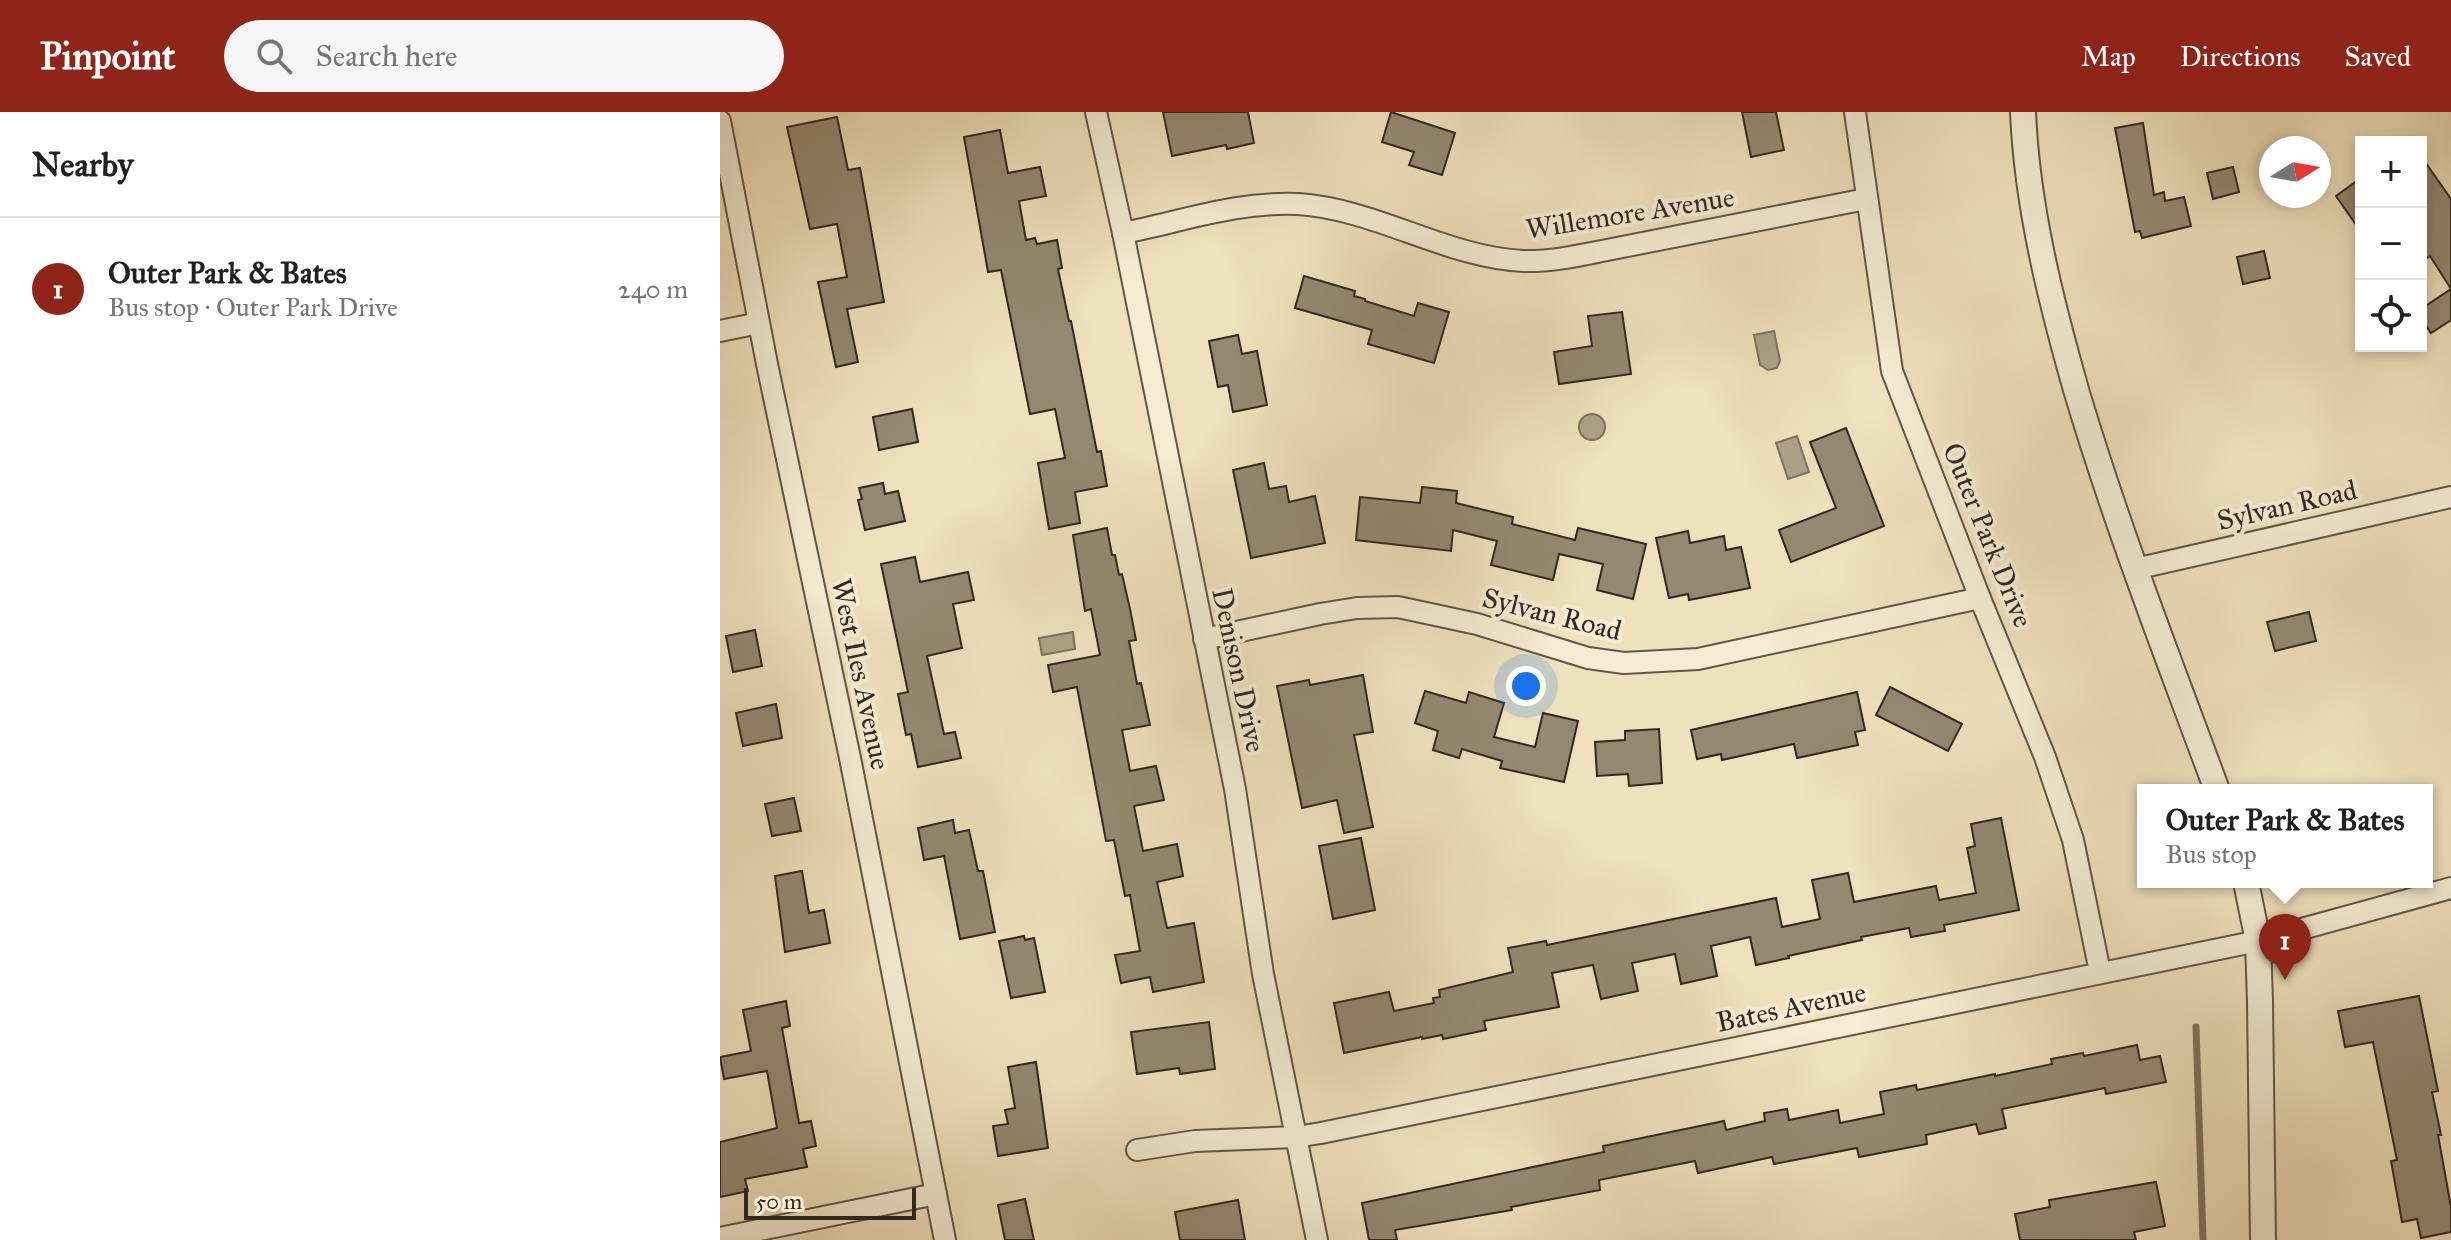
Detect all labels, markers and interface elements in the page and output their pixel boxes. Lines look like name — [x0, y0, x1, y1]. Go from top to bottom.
search box — [224, 20, 784, 92]
text: Pinpoint — [40, 33, 176, 79]
icon: search — [252, 34, 296, 78]
text: Search here — [316, 38, 457, 74]
text: Map — [2081, 39, 2136, 74]
text: Directions — [2180, 39, 2301, 74]
text: Saved — [2345, 39, 2411, 74]
north arrow — [2259, 136, 2331, 208]
map controls — [2355, 136, 2427, 352]
button: + — [2355, 136, 2427, 208]
text: Nearby — [32, 144, 134, 185]
street label: Willemore Avenue — [1523, 179, 1737, 247]
button: − — [2355, 208, 2427, 280]
text: Outer Park & Bates — [108, 255, 347, 291]
text: 1 — [53, 273, 63, 305]
text: 240 m — [618, 273, 688, 305]
button: locate — [2355, 280, 2427, 352]
text: Bus stop · Outer Park Drive — [108, 291, 398, 323]
street label: Outer Park Drive — [1935, 438, 2041, 632]
street label: Sylvan Road — [2214, 472, 2360, 538]
street label: West Iles Avenue — [824, 575, 898, 773]
street label: Sylvan Road — [1479, 580, 1625, 648]
street label: Denison Drive — [1205, 585, 1273, 755]
your location — [1506, 666, 1546, 706]
popup — [2137, 784, 2433, 888]
text: Outer Park & Bates — [2166, 802, 2404, 838]
text: Bus stop — [2166, 838, 2257, 870]
pin: 1 — [2259, 914, 2311, 980]
street label: Bates Avenue — [1713, 974, 1869, 1040]
scale bar — [744, 1184, 916, 1220]
text: 50 m — [756, 1188, 802, 1215]

